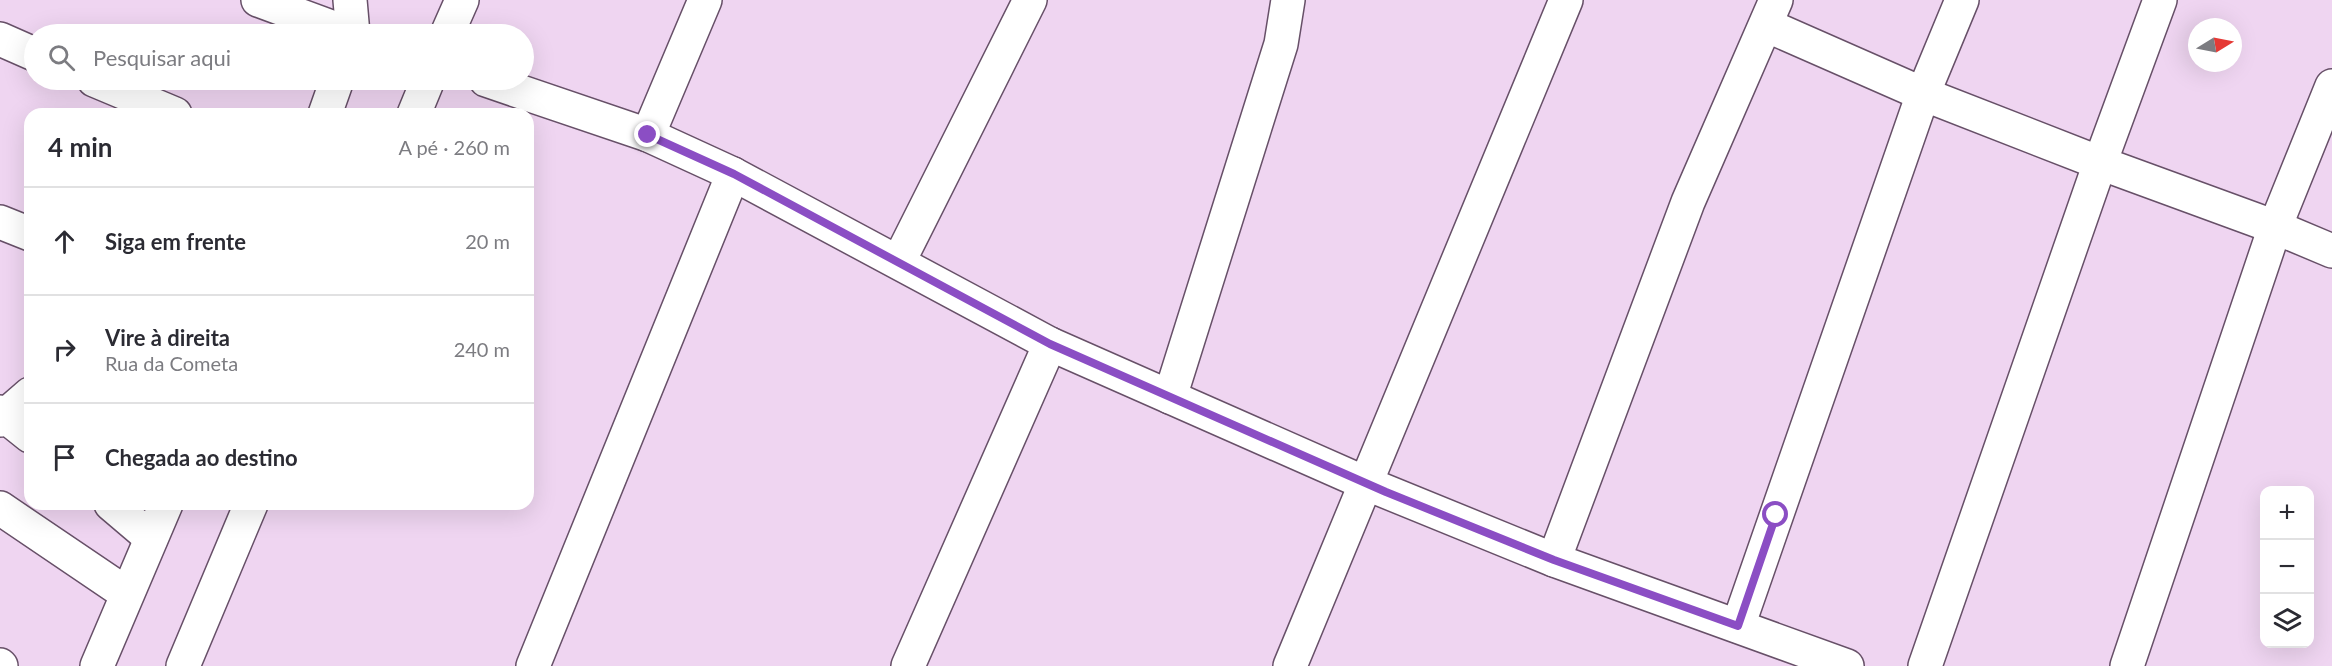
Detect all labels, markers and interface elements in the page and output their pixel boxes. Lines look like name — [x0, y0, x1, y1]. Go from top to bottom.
north arrow — [2188, 18, 2242, 72]
search box — [24, 24, 534, 90]
icon: search — [45, 41, 78, 74]
text: Pesquisar aqui — [93, 44, 231, 71]
route end — [634, 121, 660, 147]
text: 4 min — [48, 131, 112, 163]
text: A pé · 260 m — [398, 135, 510, 159]
icon: ahead — [48, 225, 81, 258]
text: Siga em frente — [105, 228, 246, 255]
text: 20 m — [465, 229, 510, 253]
text: Vire à direita — [105, 324, 230, 351]
icon: right — [48, 333, 81, 366]
text: 240 m — [454, 337, 510, 361]
text: Rua da Cometa — [105, 351, 238, 375]
icon: arrive — [48, 441, 81, 474]
text: Chegada ao destino — [105, 444, 298, 471]
map controls — [2260, 486, 2314, 648]
button: + — [2260, 486, 2314, 540]
route start — [1762, 501, 1788, 527]
button: − — [2260, 540, 2314, 594]
button: layers — [2260, 594, 2314, 648]

